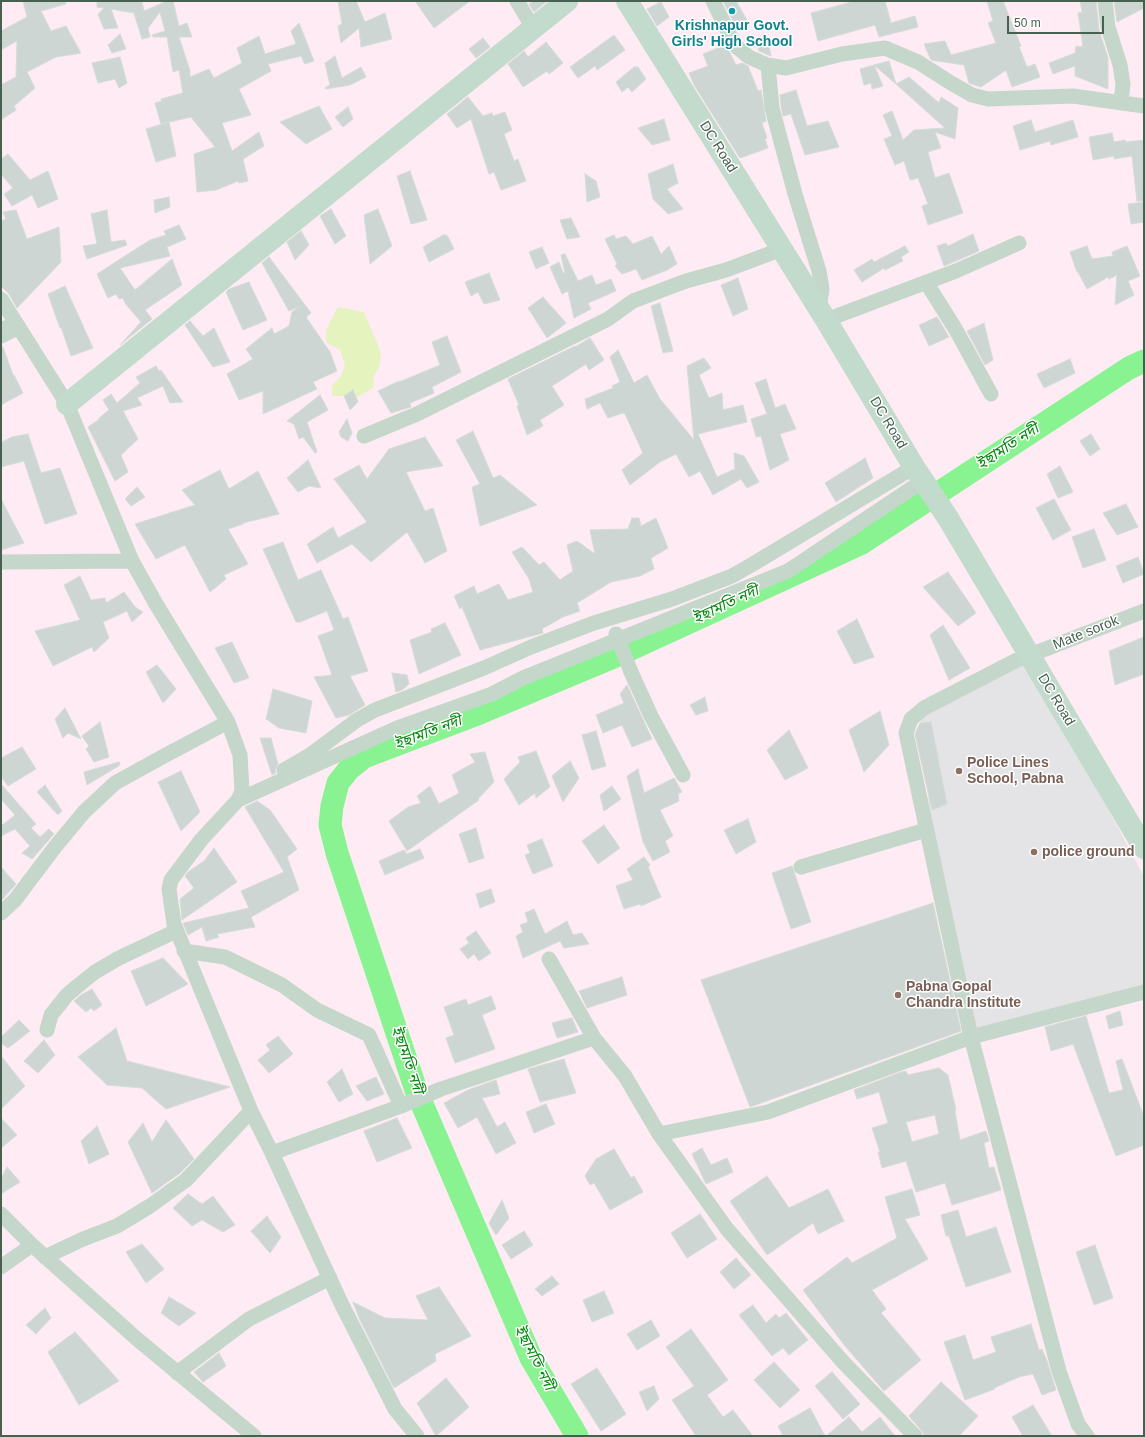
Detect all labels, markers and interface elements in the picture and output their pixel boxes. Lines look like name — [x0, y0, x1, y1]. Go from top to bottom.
marker: Krishnapur Govt. Girls' High School — [727, 6, 737, 16]
scale bar — [1009, 8, 1106, 34]
text: 50 m — [1014, 16, 1041, 30]
place label: Krishnapur Govt. Girls' High School — [672, 18, 792, 50]
street label: DC Road — [696, 118, 740, 176]
street label: DC Road — [866, 394, 910, 452]
water label: ইছামতি নদী — [974, 420, 1042, 474]
water label: ইছামতি নদী — [690, 582, 762, 628]
street label: Mate sorok — [1051, 612, 1121, 654]
street label: DC Road — [1034, 671, 1078, 729]
water label: ইছামতি নদী — [392, 712, 464, 754]
place label: Police Lines School, Pabna — [967, 755, 1063, 788]
marker: Police Lines School, Pabna — [954, 766, 964, 776]
place label: police ground — [1042, 844, 1135, 860]
marker: police ground — [1029, 847, 1039, 857]
place label: Pabna Gopal Chandra Institute — [906, 979, 1021, 1012]
marker: Pabna Gopal Chandra Institute — [893, 990, 903, 1000]
water label: ইছামতি নদী — [387, 1024, 427, 1096]
water label: ইছামতি নদী — [510, 1323, 558, 1393]

